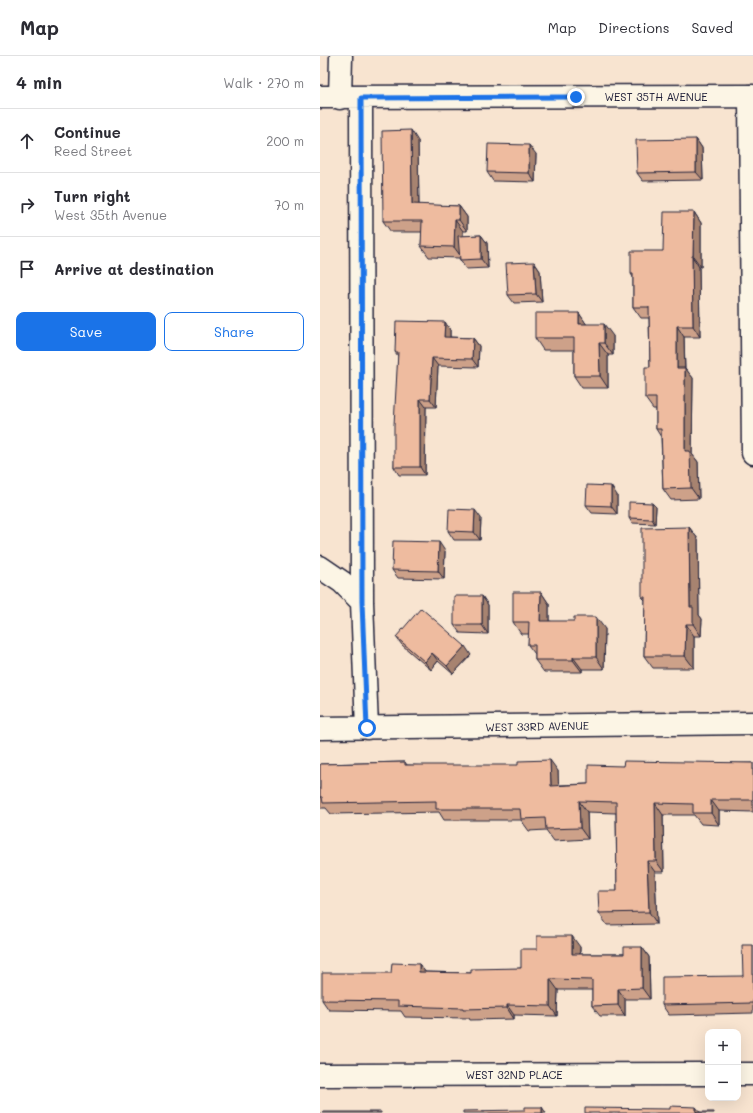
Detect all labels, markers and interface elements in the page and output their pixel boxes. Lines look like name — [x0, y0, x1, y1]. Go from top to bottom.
text: Map — [20, 15, 59, 40]
text: Map — [548, 18, 576, 37]
text: Directions — [598, 18, 669, 37]
text: Saved — [691, 18, 733, 37]
text: 4 min — [16, 71, 62, 93]
text: Walk · 270 m — [223, 74, 304, 91]
route end — [567, 88, 585, 106]
street label: WEST 35TH AVENUE — [604, 89, 708, 104]
text: Continue — [54, 122, 121, 142]
icon: ahead — [16, 130, 38, 152]
text: 200 m — [266, 132, 304, 149]
text: Reed Street — [54, 142, 132, 159]
text: Turn right — [54, 186, 131, 206]
icon: right — [16, 194, 38, 216]
text: 70 m — [274, 196, 304, 213]
text: West 35th Avenue — [54, 206, 167, 223]
icon: arrive — [16, 258, 38, 280]
text: Arrive at destination — [54, 259, 214, 279]
button: Save — [16, 312, 156, 351]
button: Share — [164, 312, 304, 351]
street label: WEST 33RD AVENUE — [485, 718, 589, 734]
route start — [358, 719, 376, 737]
map controls — [705, 1029, 741, 1101]
button: + — [705, 1029, 741, 1065]
button: − — [705, 1065, 741, 1101]
street label: WEST 32ND PLACE — [465, 1067, 563, 1082]

